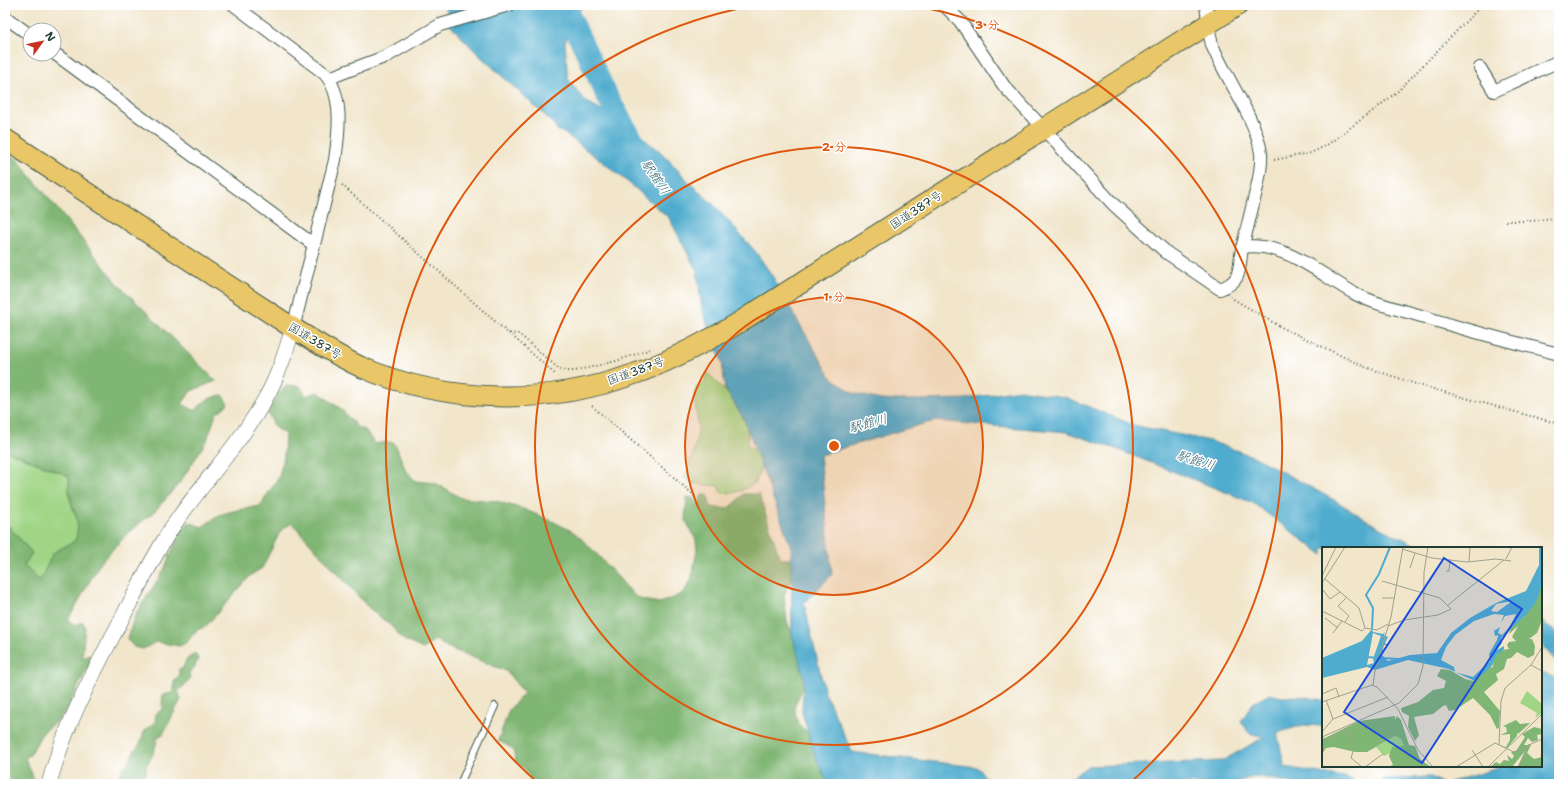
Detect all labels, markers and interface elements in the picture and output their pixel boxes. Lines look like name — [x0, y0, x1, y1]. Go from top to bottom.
text: 3 分 — [975, 17, 999, 33]
north arrow — [22, 22, 62, 62]
text: N — [41, 29, 59, 45]
text: 2 分 — [822, 139, 846, 155]
water label: 駅館川 — [638, 156, 674, 198]
street label: 国道387号 — [886, 187, 946, 233]
text: 1 分 — [823, 289, 845, 305]
street label: 国道387号 — [285, 319, 345, 363]
street label: 国道387号 — [605, 353, 667, 389]
water label: 駅館川 — [847, 410, 889, 436]
centre of rings — [827, 439, 841, 453]
water label: 駅館川 — [1175, 446, 1217, 474]
inset map — [1322, 547, 1542, 767]

